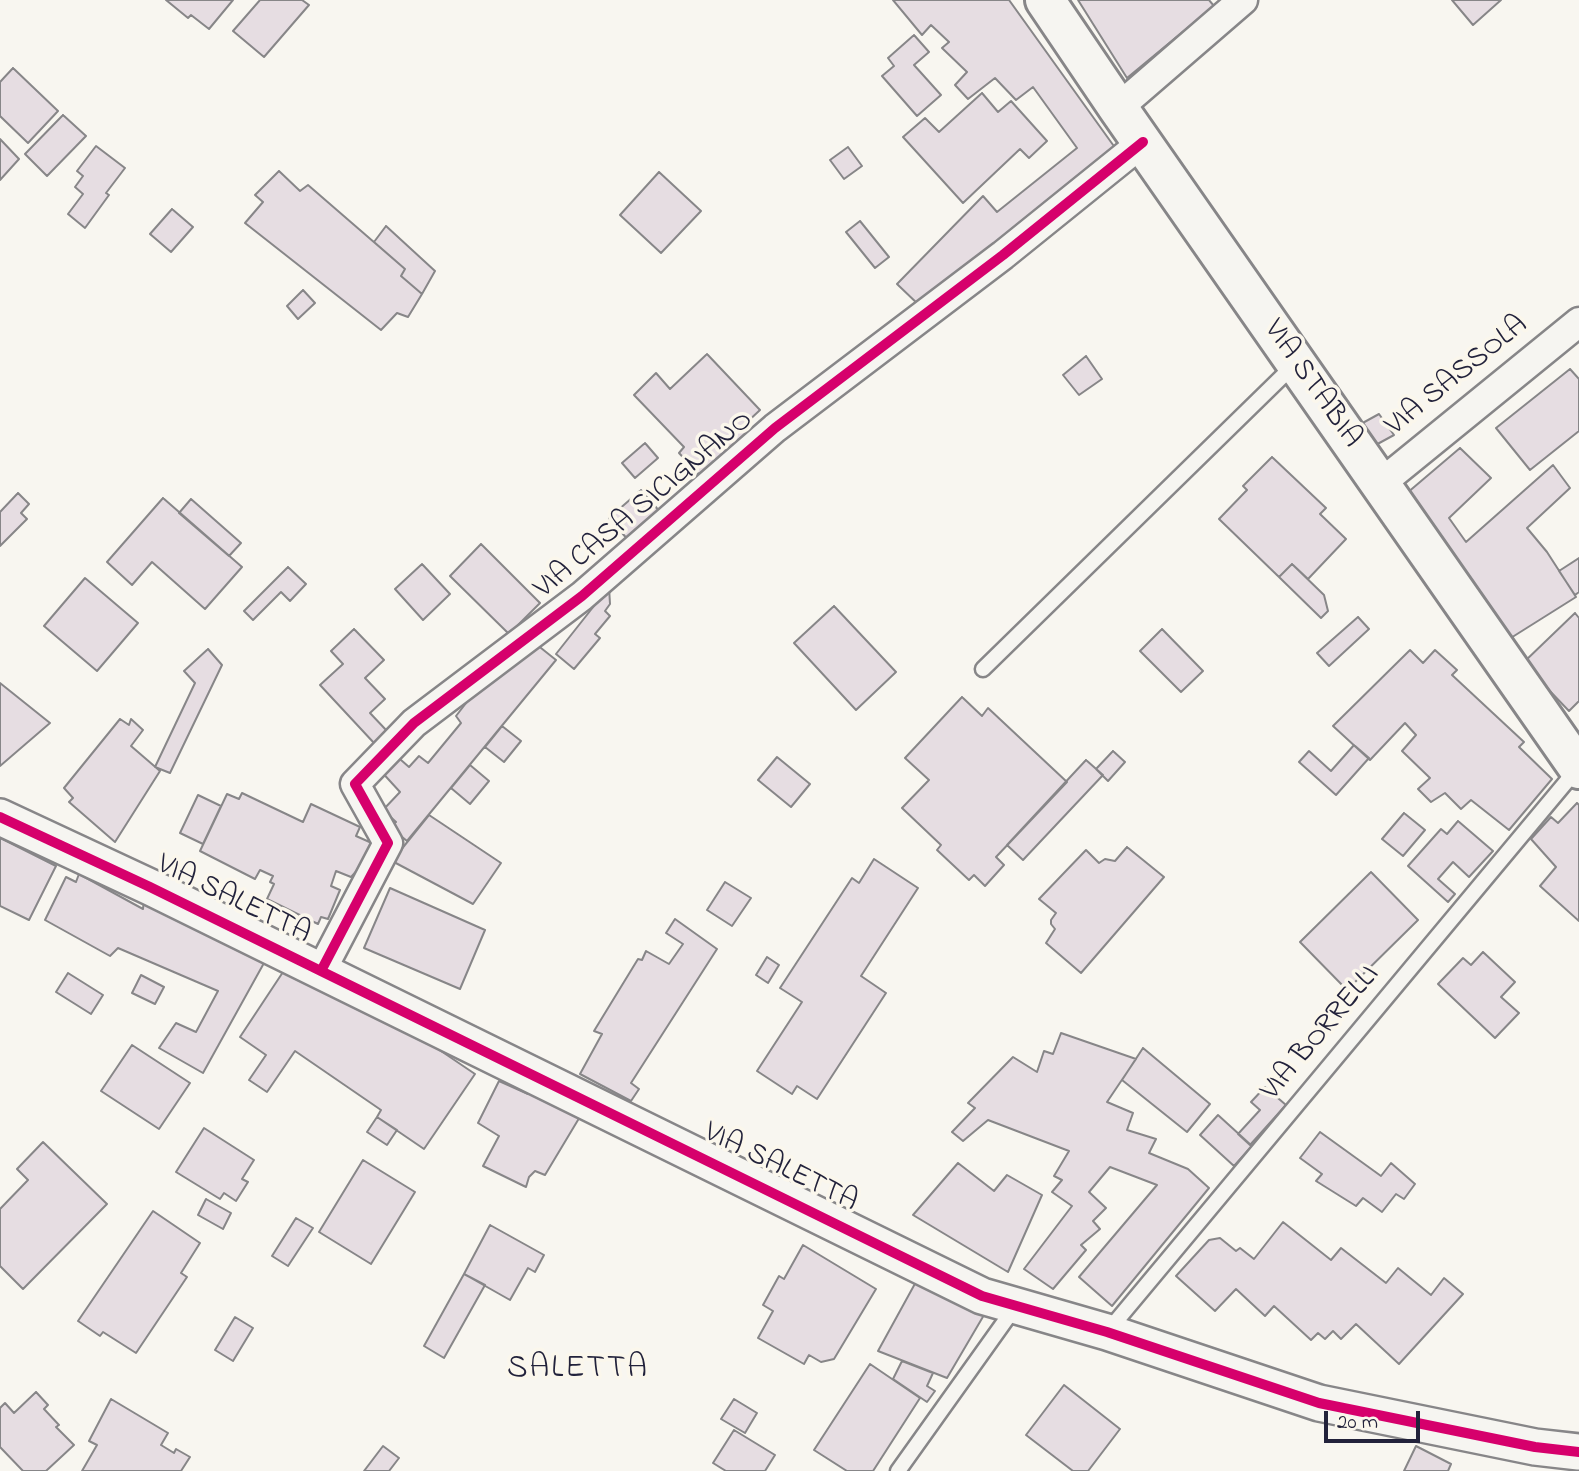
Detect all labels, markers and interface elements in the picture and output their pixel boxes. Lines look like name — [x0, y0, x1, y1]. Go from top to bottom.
street label: VIA SASSOLA — [1380, 309, 1536, 445]
street label: VIA STABIA — [1254, 314, 1368, 456]
street label: VIA CASA SICIGNANO — [528, 404, 762, 608]
street label: VIA SALETTA — [150, 848, 316, 954]
street label: VIA BORRELLI — [1255, 959, 1389, 1109]
street label: VIA SALETTA — [697, 1116, 863, 1222]
district label: SALETTA — [508, 1352, 648, 1390]
scale bar — [1327, 1398, 1423, 1442]
text: 20 m — [1337, 1408, 1378, 1438]

